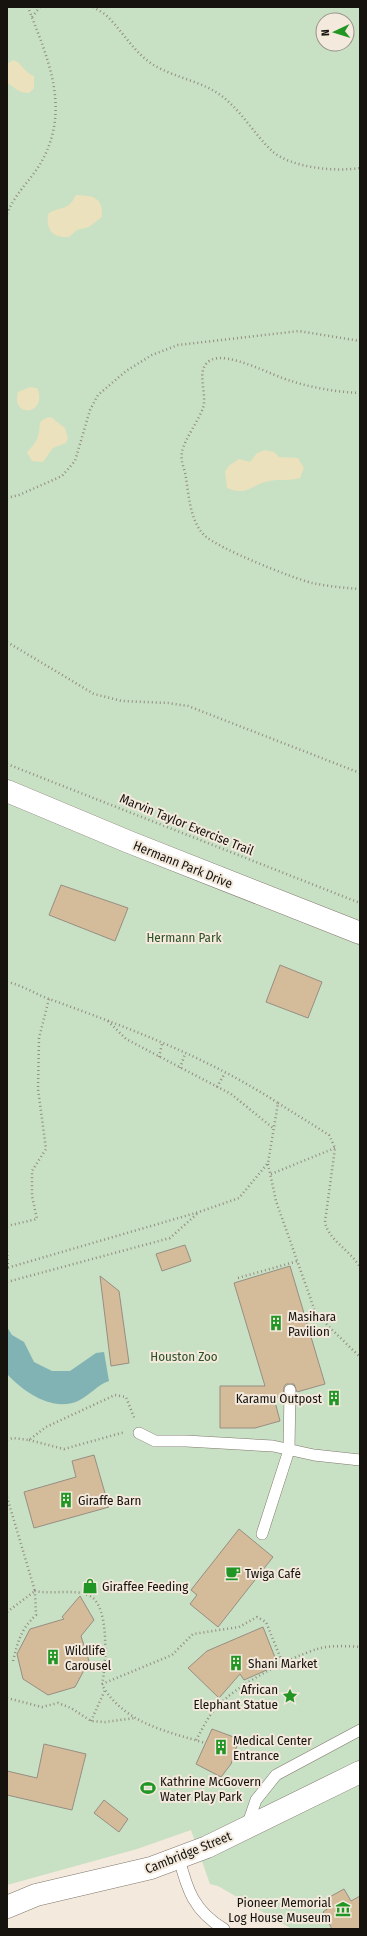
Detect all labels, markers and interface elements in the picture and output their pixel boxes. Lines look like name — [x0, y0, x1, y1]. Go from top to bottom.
north arrow — [315, 12, 355, 52]
text: N — [319, 29, 332, 36]
street label: Marvin Taylor Exercise Trail — [118, 791, 257, 858]
street label: Hermann Park Drive — [131, 838, 235, 891]
park label: Hermann Park — [146, 930, 222, 945]
place label: Masihara Pavilion — [288, 1309, 336, 1339]
building icon: Masihara Pavilion — [267, 1314, 285, 1332]
park label: Houston Zoo — [150, 1349, 218, 1364]
building icon: Karamu Outpost — [325, 1389, 343, 1407]
place label: Karamu Outpost — [236, 1391, 323, 1406]
building icon: Giraffe Barn — [57, 1491, 75, 1509]
place label: Giraffe Barn — [78, 1493, 141, 1508]
cafe icon: Twiga Café — [224, 1564, 242, 1582]
place label: Twiga Café — [245, 1566, 301, 1581]
shop icon: Giraffee Feeding — [81, 1577, 99, 1595]
place label: Giraffee Feeding — [102, 1579, 189, 1594]
place label: Wildlife Carousel — [65, 1643, 112, 1673]
building icon: Wildlife Carousel — [44, 1648, 62, 1666]
building icon: Shani Market — [227, 1654, 245, 1672]
place label: Shani Market — [248, 1656, 318, 1671]
place label: African Elephant Statue — [193, 1682, 278, 1712]
place icon: African Elephant Statue — [281, 1687, 299, 1705]
place label: Medical Center Entrance — [233, 1733, 312, 1763]
building icon: Medical Center Entrance — [212, 1738, 230, 1756]
place label: Kathrine McGovern Water Play Park — [160, 1774, 261, 1804]
sports icon: Kathrine McGovern Water Play Park — [139, 1779, 157, 1797]
street label: Cambridge Street — [143, 1828, 234, 1877]
place label: Pioneer Memorial Log House Museum — [228, 1895, 332, 1925]
museum icon: Pioneer Memorial Log House Museum — [334, 1900, 352, 1918]

